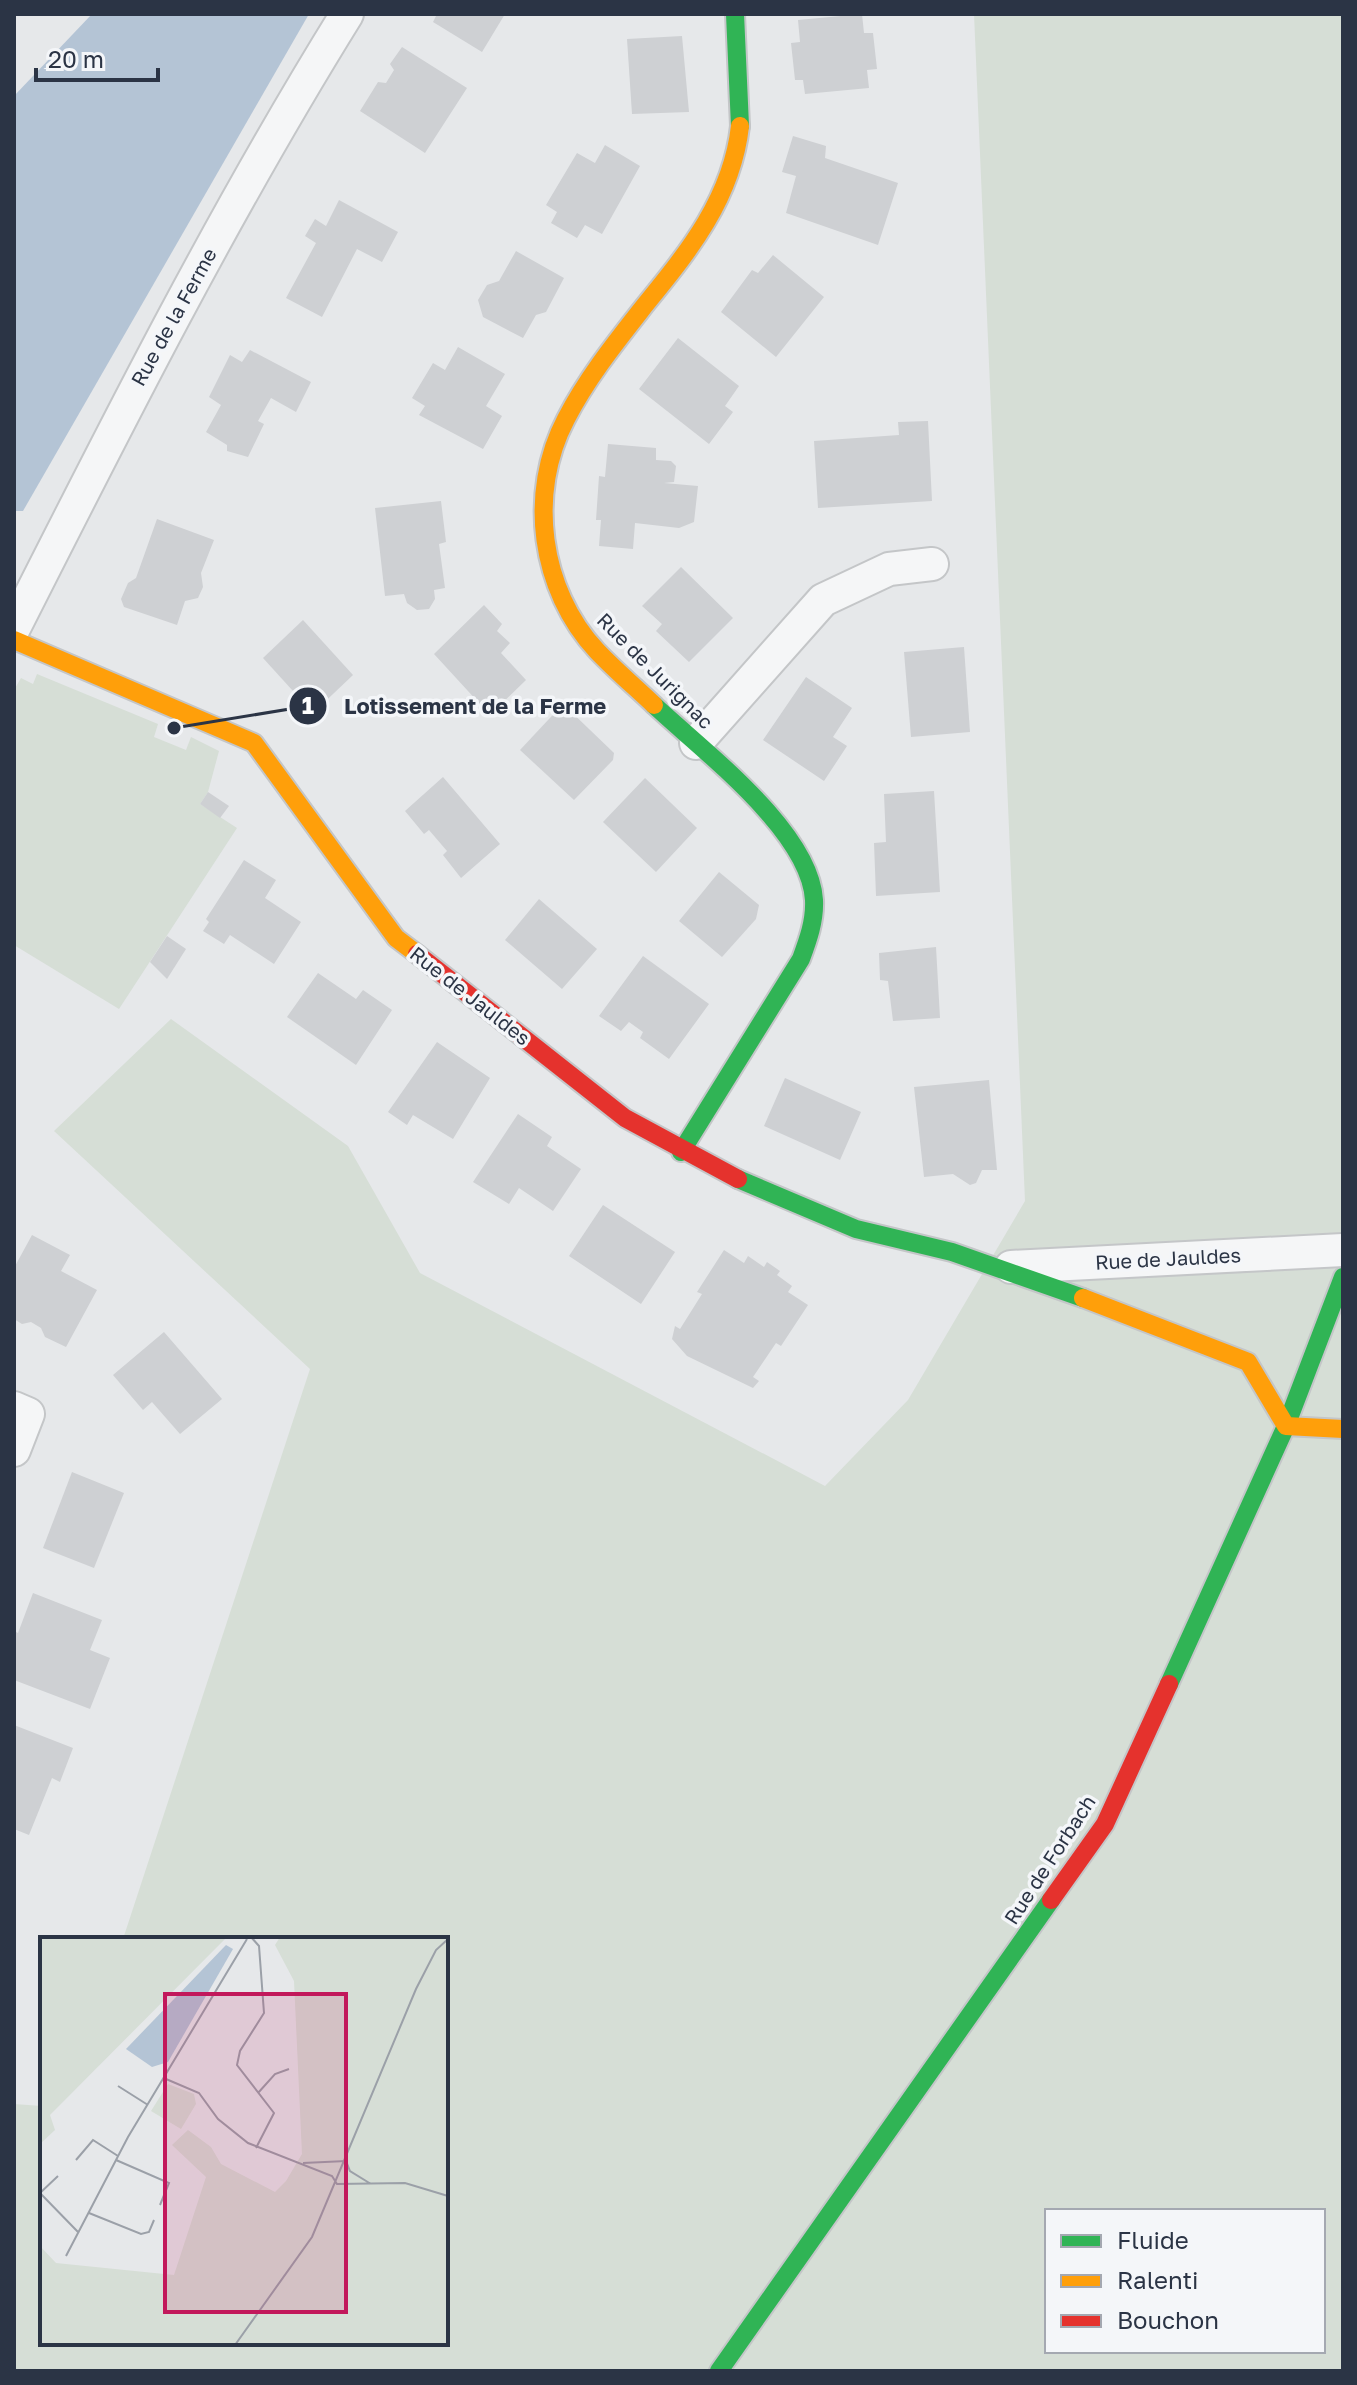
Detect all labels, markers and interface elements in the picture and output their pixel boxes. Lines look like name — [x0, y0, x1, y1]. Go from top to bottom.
scale bar — [36, 32, 158, 82]
text: 20 m — [48, 44, 104, 73]
street label: Rue de la Ferme — [125, 243, 221, 390]
street label: Rue de Jurignac — [593, 607, 719, 733]
callout: Lotissement de la Ferme — [288, 683, 622, 729]
text: 1 — [302, 690, 314, 719]
text: Lotissement de la Ferme — [344, 692, 606, 719]
street label: Rue de Jauldes — [406, 941, 536, 1050]
street label: Rue de Jauldes — [1094, 1242, 1241, 1274]
street label: Rue de Forbach — [998, 1790, 1100, 1929]
inset map — [40, 1937, 448, 2345]
legend — [1045, 2209, 1325, 2353]
text: Fluide — [1117, 2225, 1189, 2254]
text: Ralenti — [1117, 2265, 1199, 2294]
text: Bouchon — [1117, 2305, 1219, 2334]

